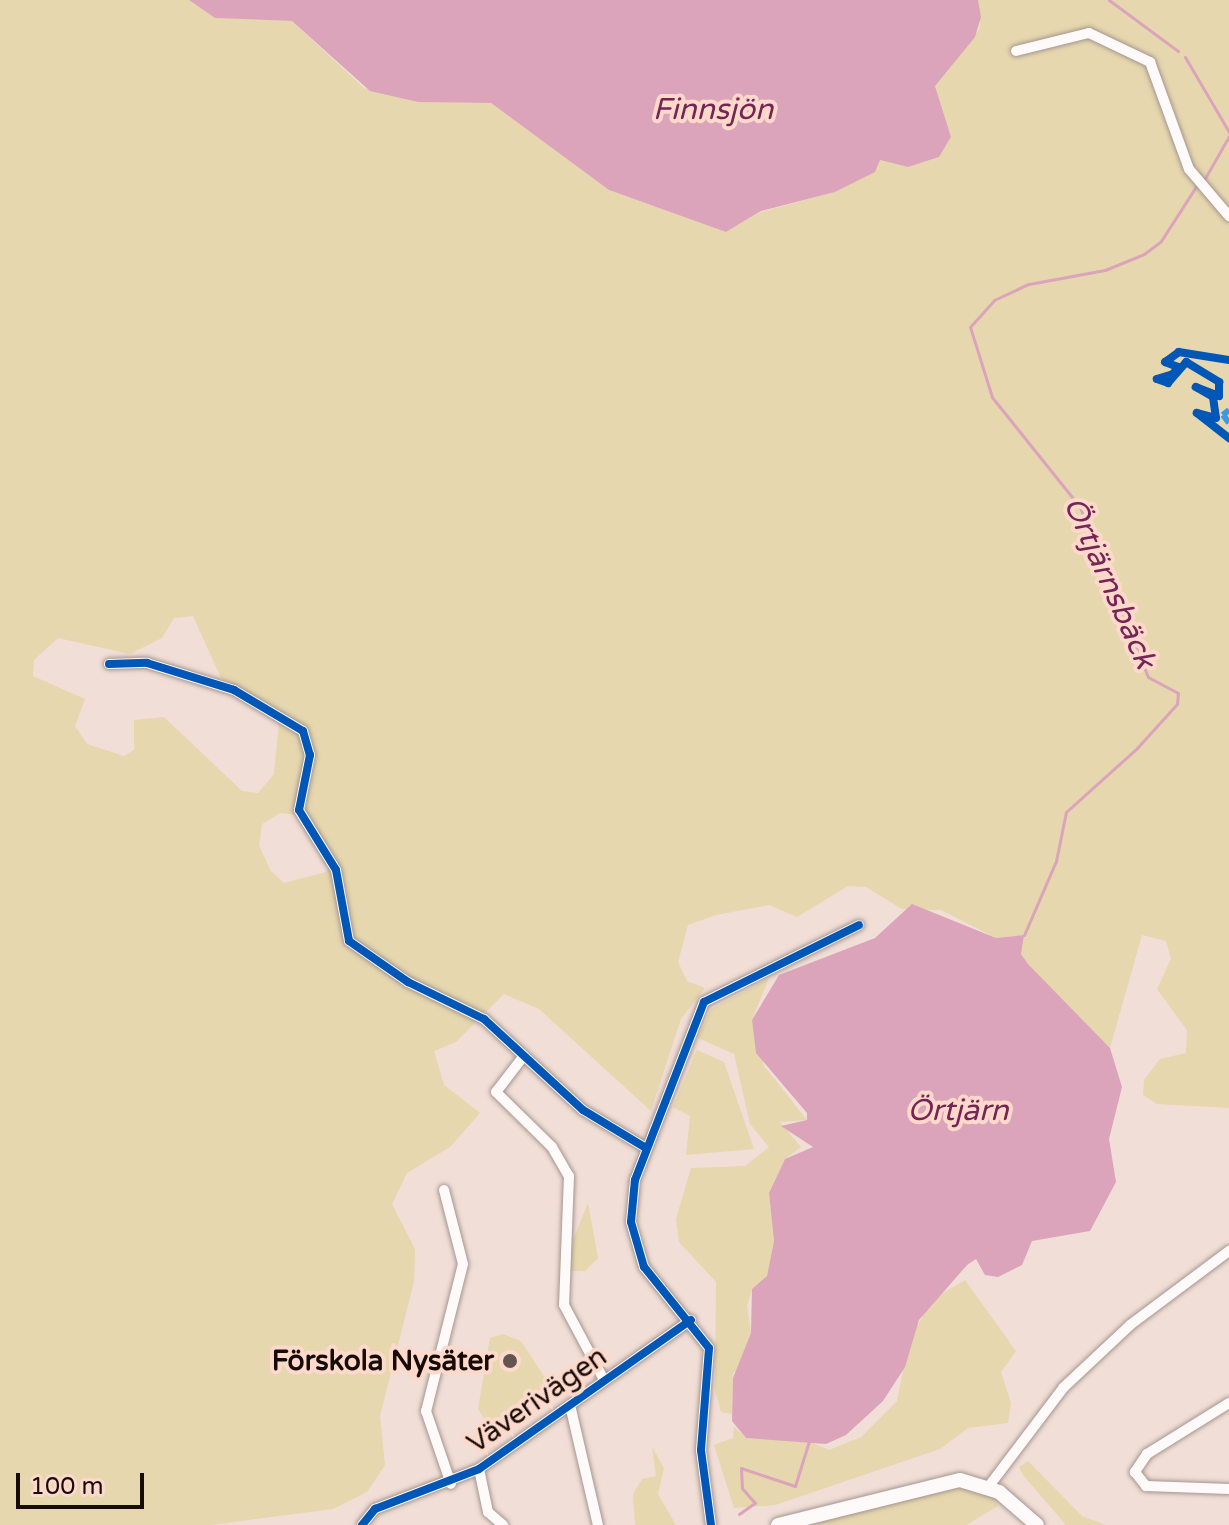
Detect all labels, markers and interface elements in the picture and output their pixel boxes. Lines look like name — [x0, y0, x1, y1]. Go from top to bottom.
water label: Finnsjön — [653, 92, 773, 128]
water label: Örtjärnsbäck — [1055, 492, 1163, 674]
water label: Örtjärn — [907, 1093, 1009, 1129]
street label: Väverivägen — [461, 1340, 613, 1460]
place label: Förskola Nysäter — [272, 1344, 494, 1378]
marker: Förskola Nysäter — [501, 1352, 519, 1370]
scale bar — [20, 1457, 148, 1507]
text: 100 m — [30, 1472, 104, 1501]

